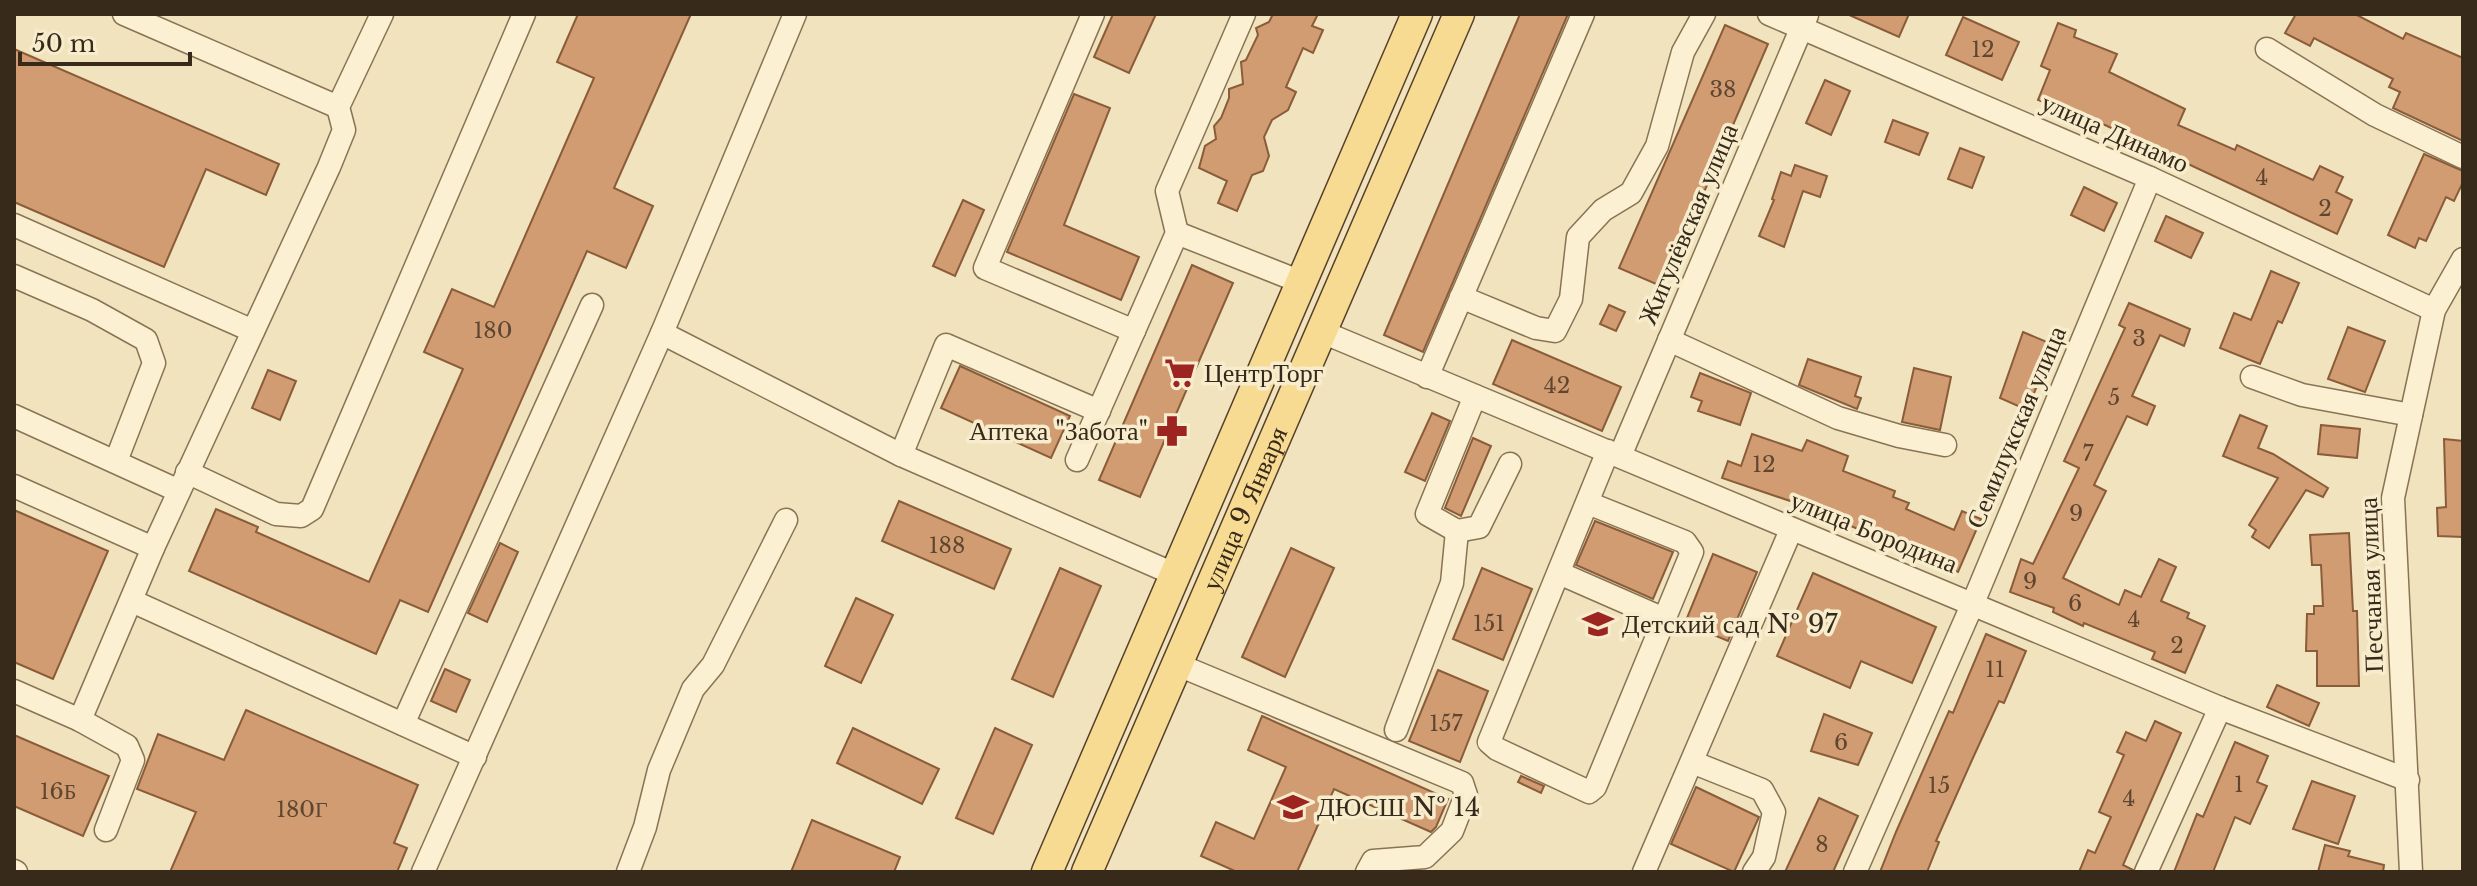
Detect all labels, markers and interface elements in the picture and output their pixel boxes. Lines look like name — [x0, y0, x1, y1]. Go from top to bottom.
scale bar — [20, 16, 190, 66]
text: 50 m — [32, 29, 96, 58]
house number: 12 — [1971, 36, 1995, 63]
house number: 38 — [1710, 76, 1736, 103]
street label: улица Динамо — [2036, 86, 2194, 180]
street label: Жигулёвская улица — [1631, 118, 1745, 329]
house number: 4 — [2256, 164, 2268, 191]
house number: 2 — [2318, 195, 2332, 222]
house number: 180 — [474, 317, 512, 344]
street label: Семилукская улица — [1959, 321, 2073, 533]
house number: 3 — [2132, 325, 2146, 352]
supermarket icon: ЦентрТорг — [1163, 356, 1197, 390]
place label: ЦентрТорг — [1204, 357, 1324, 389]
house number: 42 — [1544, 372, 1570, 399]
house number: 5 — [2108, 384, 2120, 411]
pharmacy icon: Аптека "Забота" — [1155, 414, 1189, 448]
place label: Аптека "Забота" — [969, 415, 1148, 447]
street label: улица 9 Января — [1195, 422, 1294, 596]
house number: 7 — [2082, 440, 2094, 467]
house number: 12 — [1752, 451, 1776, 478]
street label: улица Бородина — [1786, 484, 1963, 580]
street label: Песчаная улица — [2352, 496, 2390, 673]
house number: 9 — [2069, 500, 2083, 527]
house number: 188 — [929, 532, 965, 559]
house number: 9 — [2023, 568, 2037, 595]
house number: 6 — [2068, 590, 2082, 617]
house number: 4 — [2128, 606, 2140, 633]
school or university icon: Детский сад № 97 — [1581, 607, 1615, 641]
place label: Детский сад № 97 — [1622, 608, 1838, 640]
house number: 151 — [1473, 610, 1505, 637]
house number: 2 — [2170, 632, 2184, 659]
house number: 11 — [1985, 656, 2005, 683]
house number: 157 — [1429, 710, 1464, 737]
house number: 6 — [1834, 729, 1848, 756]
house number: 1 — [2234, 771, 2244, 798]
house number: 15 — [1928, 772, 1950, 799]
house number: 16Б — [40, 778, 76, 805]
house number: 4 — [2123, 785, 2135, 812]
school or university icon: ДЮСШ № 14 — [1276, 790, 1310, 824]
place label: ДЮСШ № 14 — [1317, 791, 1480, 823]
house number: 180Г — [276, 796, 328, 823]
house number: 8 — [1815, 831, 1829, 858]

